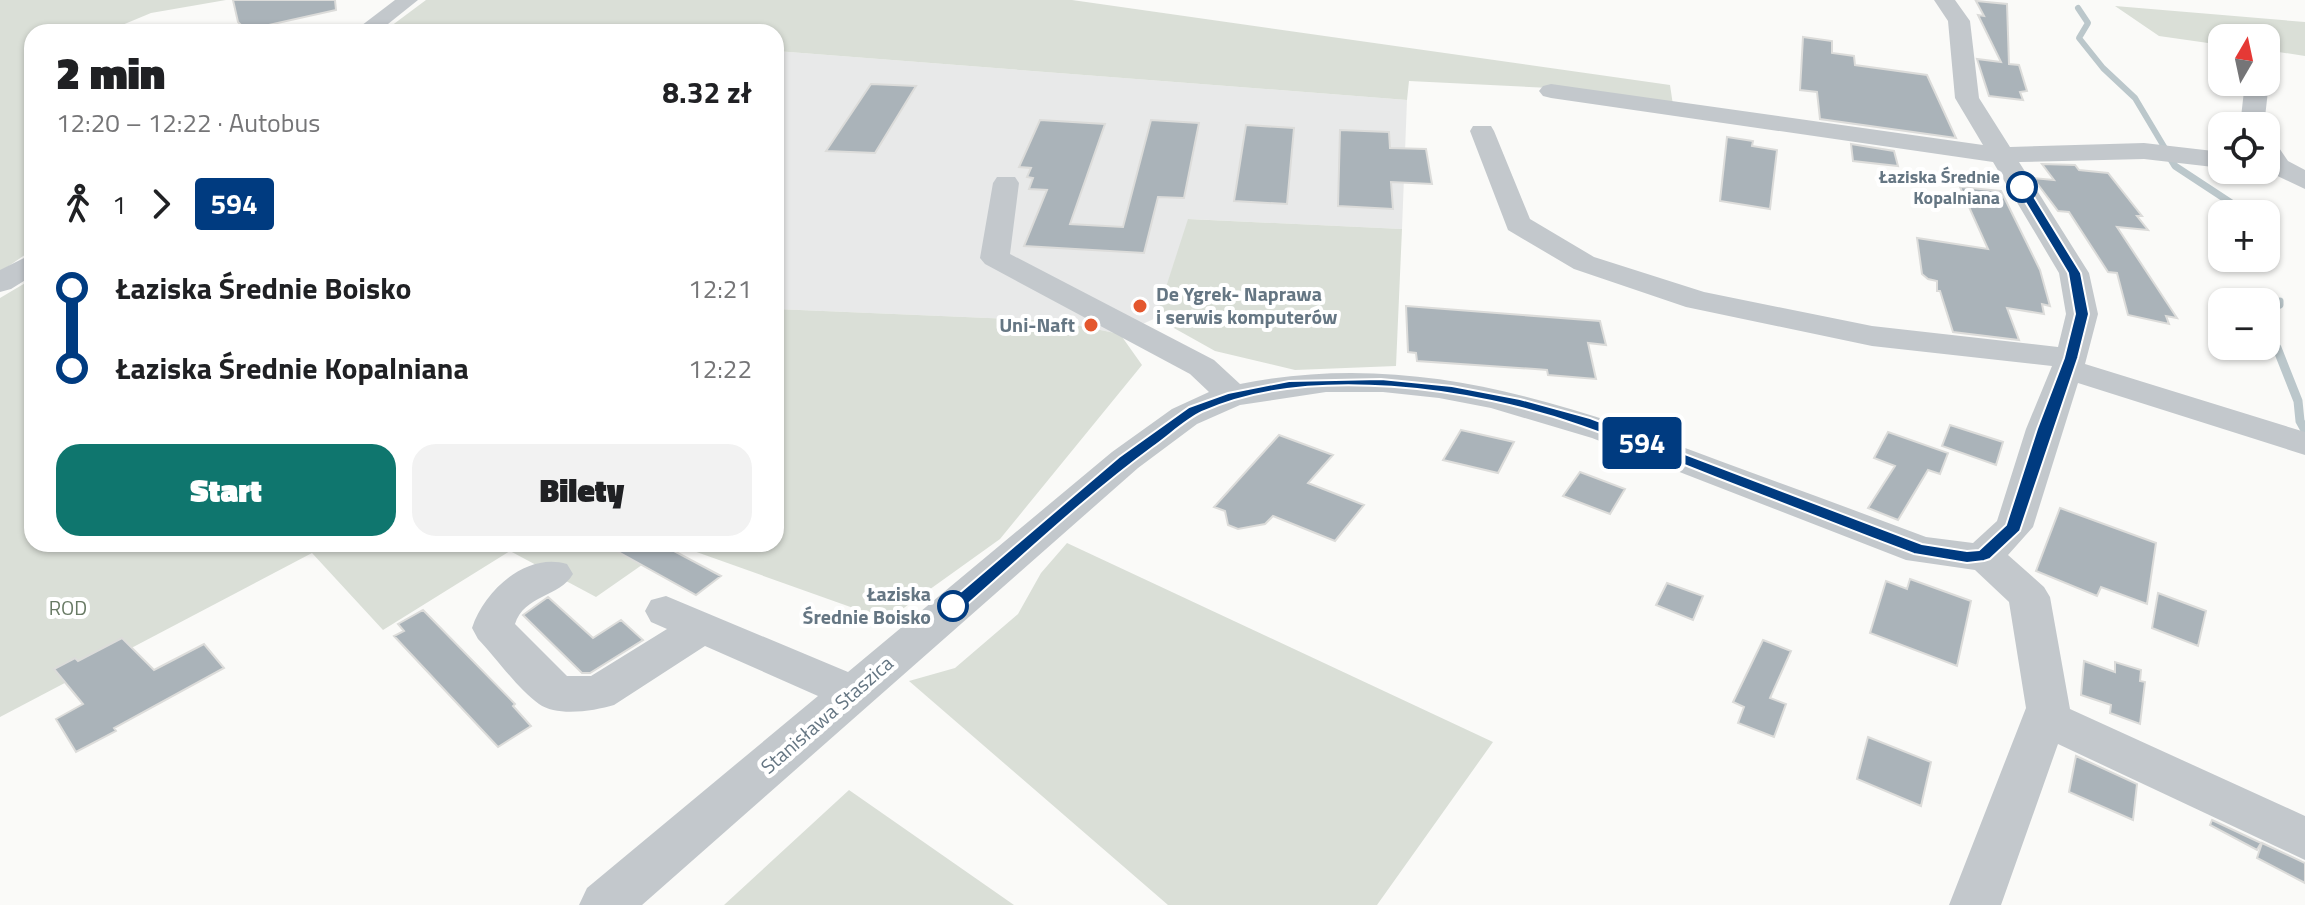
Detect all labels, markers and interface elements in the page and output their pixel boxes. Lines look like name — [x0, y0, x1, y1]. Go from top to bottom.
north arrow — [2208, 24, 2280, 96]
map controls — [2208, 24, 2280, 360]
text: 2 min — [56, 39, 165, 106]
text: 8.32 zł — [662, 69, 752, 115]
text: 12:20 – 12:22 · Autobus — [56, 103, 320, 142]
button: locate — [2208, 112, 2280, 184]
place label: Łaziska Średnie Kopalniana — [1878, 163, 2000, 211]
marker: Łaziska Średnie Kopalniana — [2007, 172, 2037, 202]
icon: walk — [56, 182, 100, 226]
icon: forward — [139, 182, 183, 226]
text: 594 — [211, 182, 258, 225]
text: 1 — [112, 185, 127, 224]
button: + — [2208, 200, 2280, 272]
text: Łaziska Średnie Boisko — [116, 265, 411, 311]
text: 12:21 — [688, 269, 752, 308]
place label: De Ygrek- Naprawa i serwis komputerów — [1156, 278, 1338, 332]
button: − — [2208, 288, 2280, 360]
marker: De Ygrek- Naprawa i serwis komputerów — [1131, 297, 1149, 315]
place label: Uni-Naft — [999, 309, 1075, 340]
marker: Uni-Naft — [1082, 316, 1100, 334]
text: Łaziska Średnie Kopalniana — [116, 345, 469, 391]
text: 12:22 — [688, 349, 752, 388]
line badge: 594 — [1596, 417, 1688, 469]
text: 594 — [1618, 421, 1666, 464]
button: Start — [56, 444, 396, 536]
button: Bilety — [412, 444, 752, 536]
place label: Łaziska Średnie Boisko — [803, 578, 931, 632]
marker: Łaziska Średnie Boisko — [938, 591, 968, 621]
park label: ROD — [49, 592, 87, 623]
street label: Stanisława Staszica — [753, 648, 900, 781]

